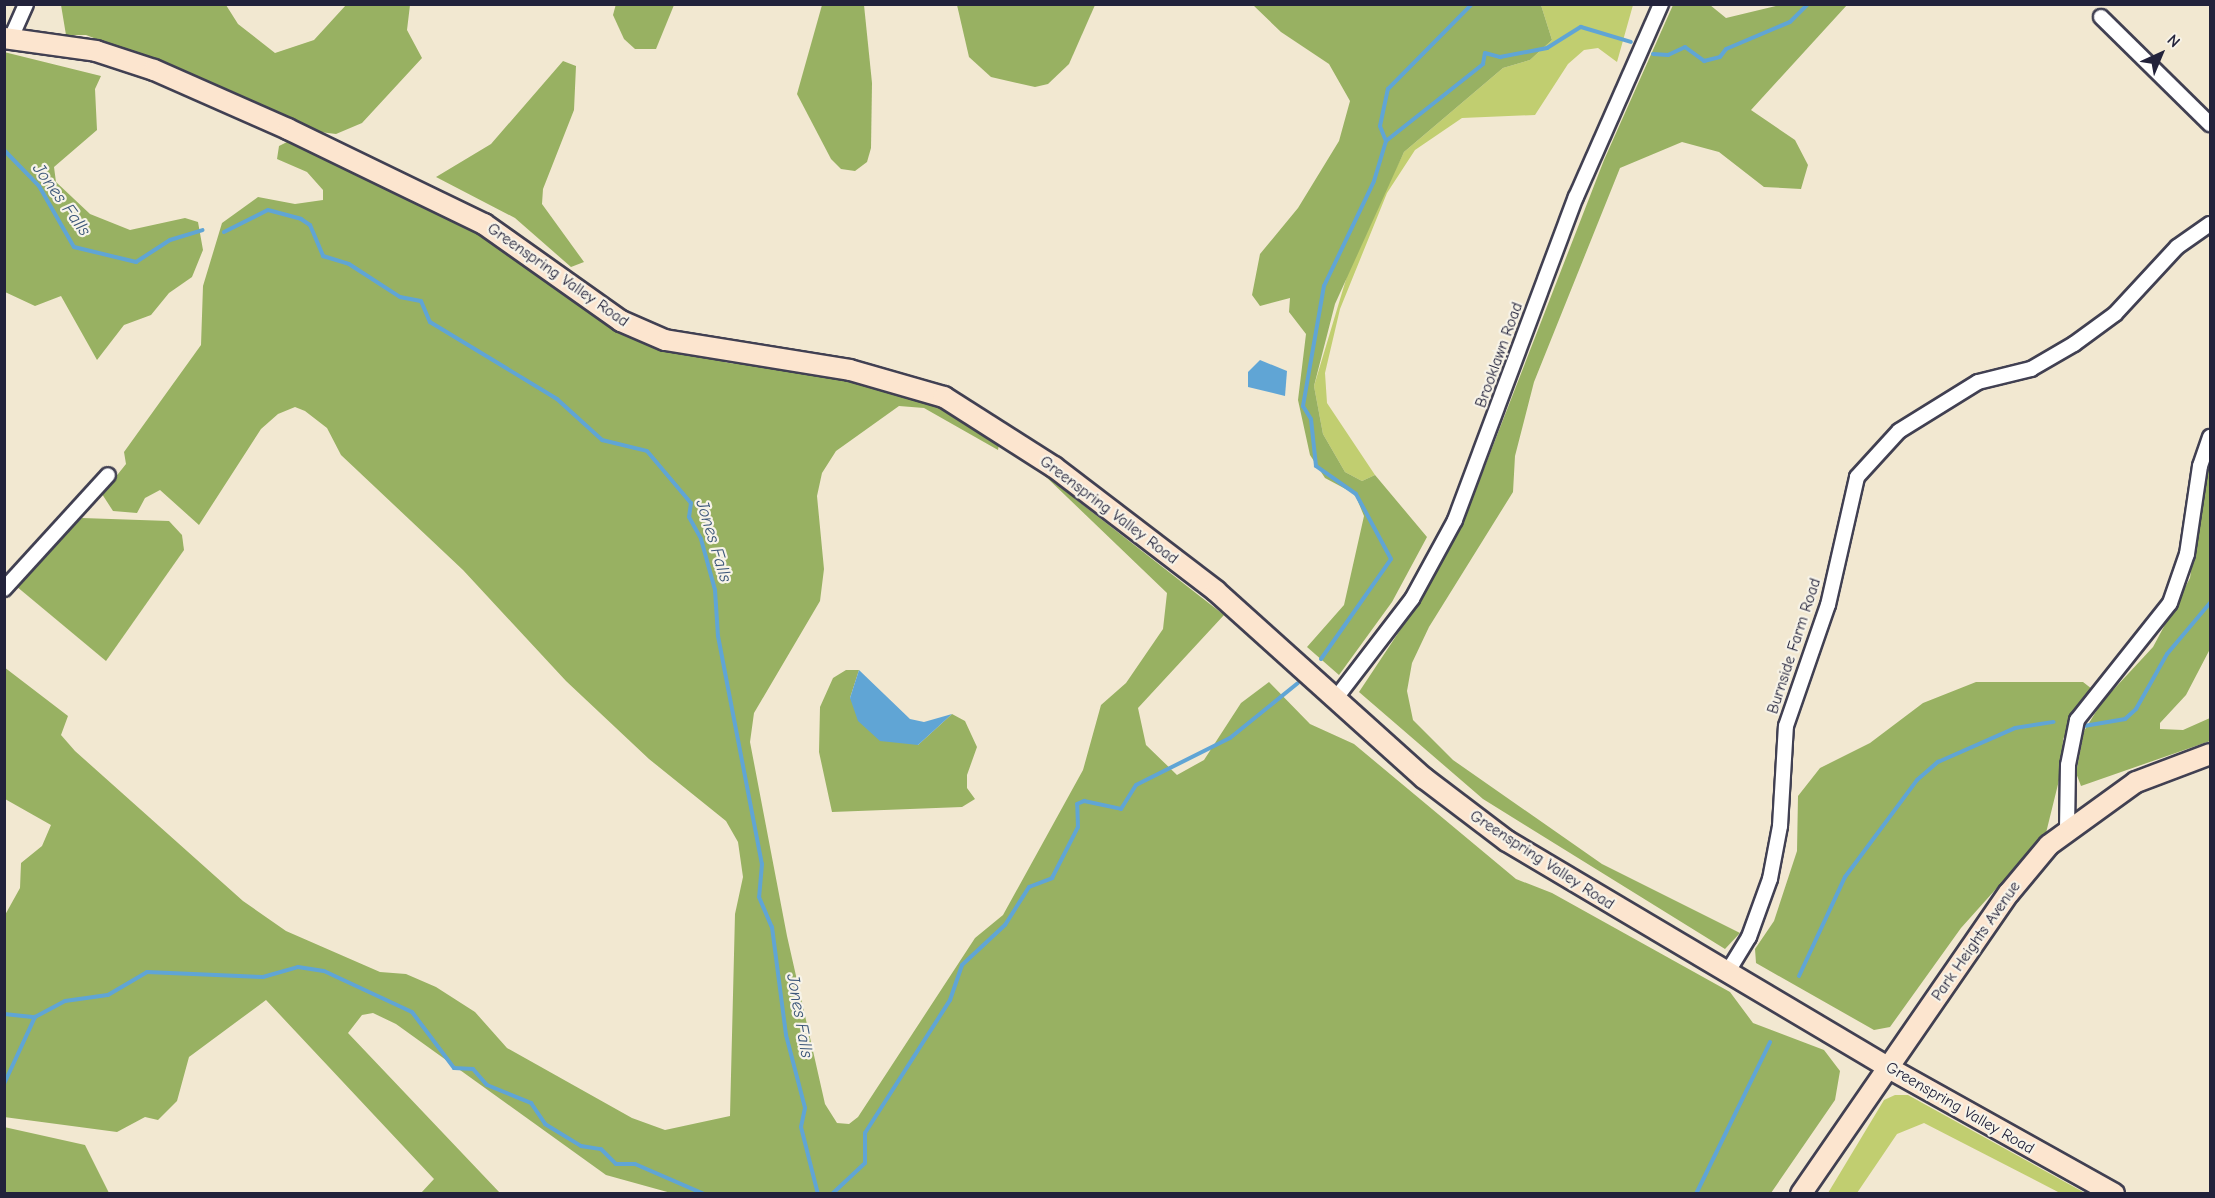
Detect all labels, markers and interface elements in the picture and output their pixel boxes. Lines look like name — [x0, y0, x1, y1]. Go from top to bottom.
north arrow — [2131, 24, 2191, 84]
text: N — [2163, 31, 2184, 51]
water label: Jones Falls — [27, 159, 95, 241]
street label: Greenspring Valley Road — [484, 219, 632, 331]
street label: Brooklawn Road — [1471, 300, 1527, 410]
street label: Greenspring Valley Road — [1036, 452, 1182, 568]
water label: Jones Falls — [690, 497, 736, 585]
street label: Burnside Farm Road — [1763, 576, 1825, 716]
street label: Greenspring Valley Road — [1466, 806, 1618, 914]
street label: Park Heights Avenue — [1928, 878, 2024, 1004]
water label: Jones Falls — [781, 972, 817, 1060]
street label: Greenspring Valley Road — [1882, 1058, 2038, 1158]

